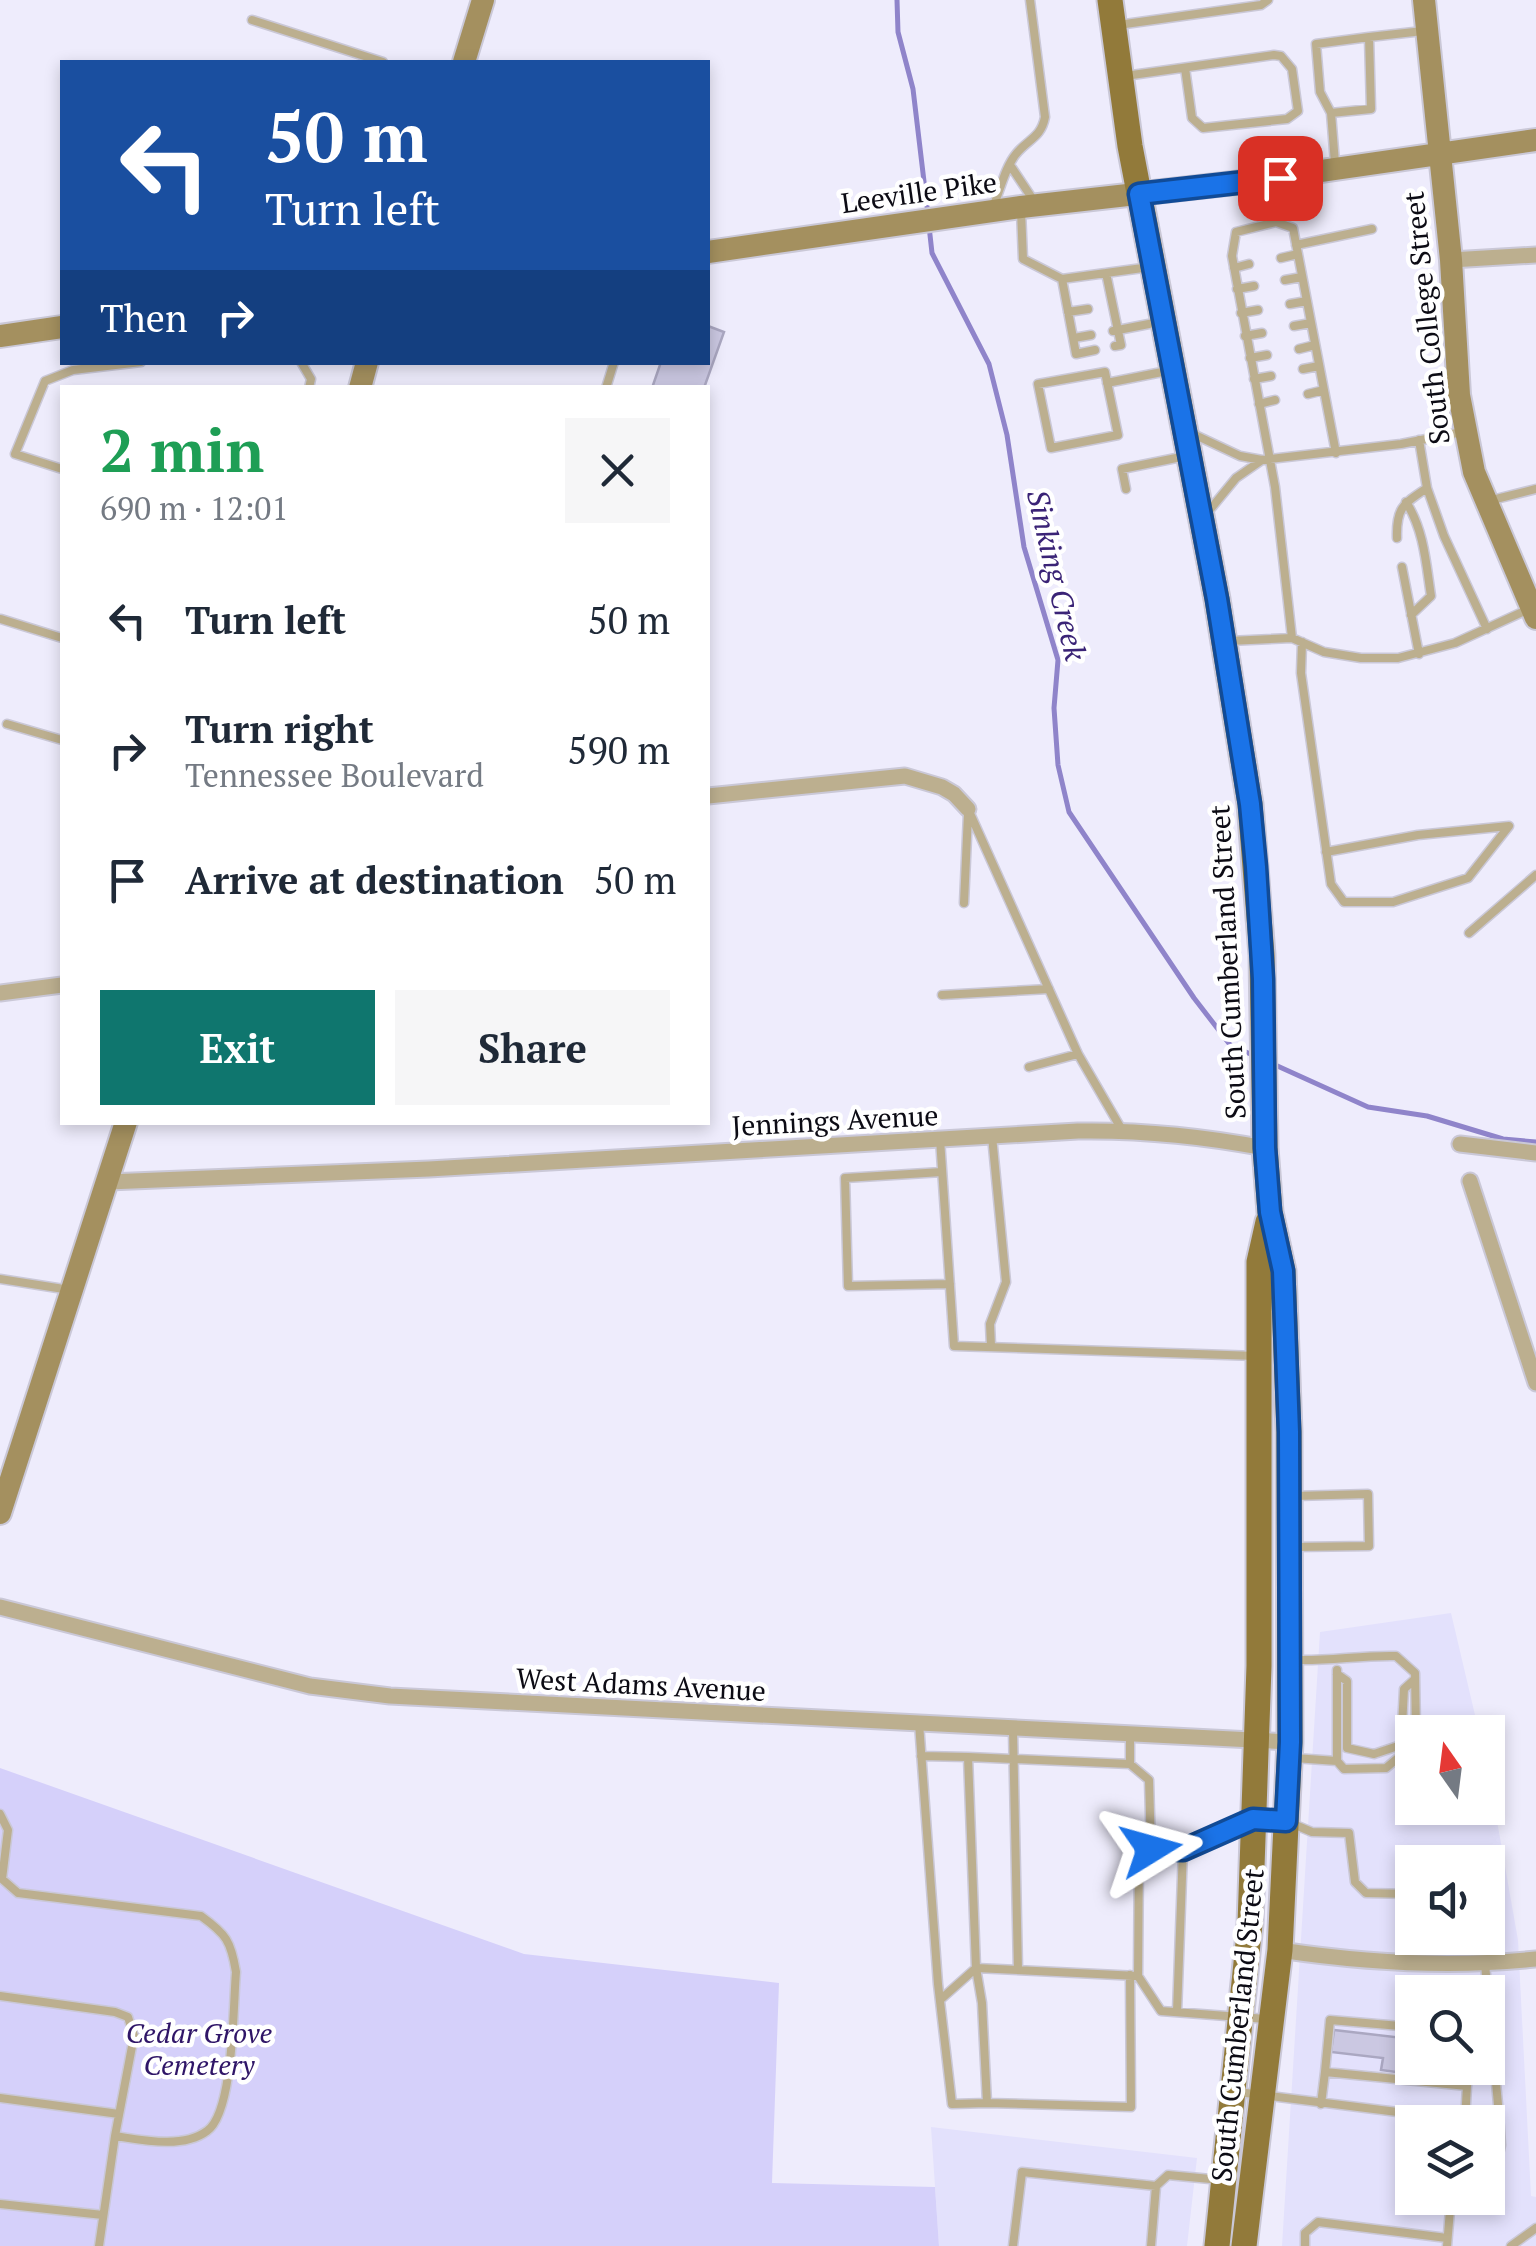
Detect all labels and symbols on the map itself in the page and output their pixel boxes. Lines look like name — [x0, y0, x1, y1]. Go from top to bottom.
pin — [1238, 136, 1323, 221]
street label: Leeville Pike — [839, 163, 999, 221]
street label: South College Street — [1394, 189, 1458, 446]
water label: Sinking Creek — [1018, 486, 1096, 665]
street label: South Cumberland Street — [1200, 803, 1254, 1120]
street label: Jennings Avenue — [731, 1096, 939, 1144]
street label: West Adams Avenue — [515, 1659, 767, 1709]
north arrow — [1395, 1715, 1505, 1825]
position arrow — [1099, 1797, 1203, 1901]
street label: South Cumberland Street — [1202, 1866, 1272, 2183]
park label: Cedar Grove Cemetery — [126, 2014, 273, 2083]

